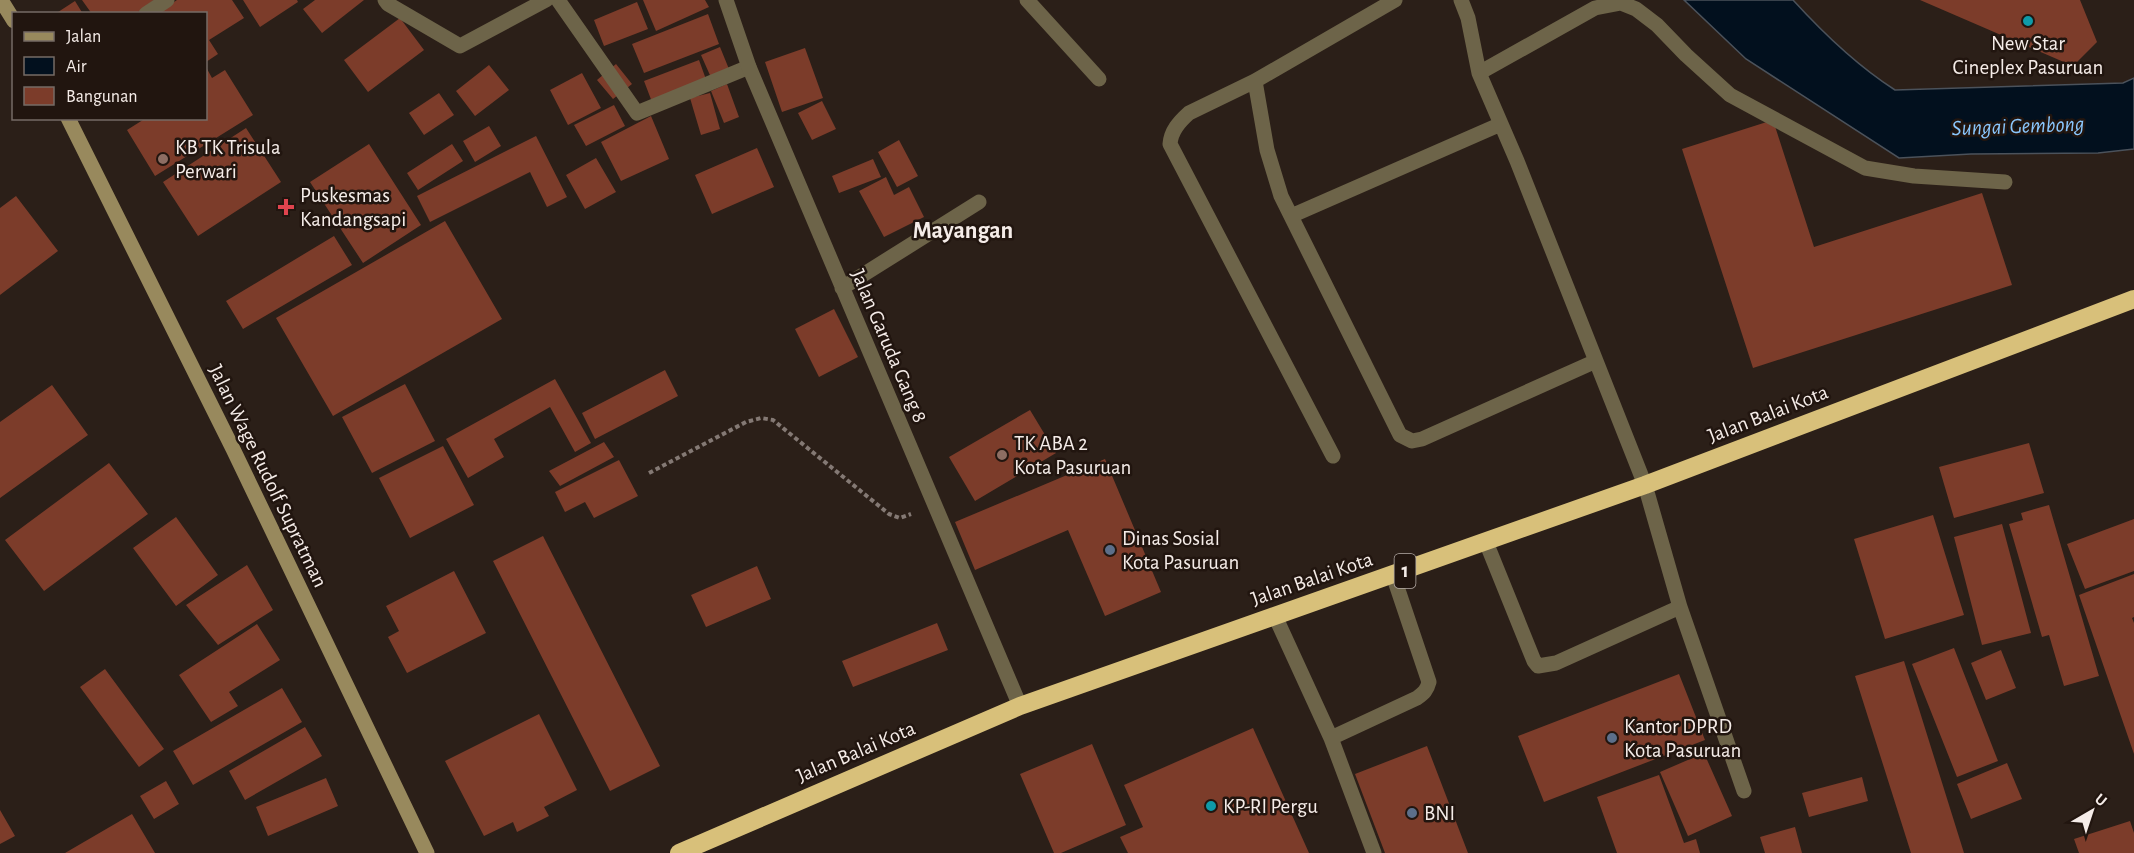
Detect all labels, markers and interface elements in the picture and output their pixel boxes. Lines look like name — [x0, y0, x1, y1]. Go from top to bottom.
legend — [12, 12, 207, 120]
marker: New Star Cineplex Pasuruan — [2021, 14, 2035, 28]
text: Jalan — [66, 28, 101, 46]
place label: New Star Cineplex Pasuruan — [1953, 33, 2103, 78]
text: Air — [66, 58, 87, 76]
text: Bangunan — [66, 88, 138, 106]
water label: Sungai Gembong — [1951, 113, 2085, 139]
place label: KB TK Trisula Perwari — [175, 137, 281, 182]
marker: KB TK Trisula Perwari — [156, 152, 170, 166]
place label: Puskesmas Kandangsapi — [300, 185, 406, 230]
marker: Puskesmas Kandangsapi — [277, 198, 295, 216]
district label: Mayangan — [913, 219, 1013, 243]
street label: Jalan Garuda Gang 8 — [847, 266, 931, 426]
street label: Jalan Wage Rudolf Supratman — [205, 361, 331, 591]
street label: Jalan Balai Kota — [1705, 381, 1831, 447]
place label: TK ABA 2 Kota Pasuruan — [1014, 433, 1131, 478]
marker: TK ABA 2 Kota Pasuruan — [995, 448, 1009, 462]
place label: Dinas Sosial Kota Pasuruan — [1122, 528, 1239, 573]
marker: Dinas Sosial Kota Pasuruan — [1103, 543, 1117, 557]
street label: Jalan Balai Kota — [1249, 548, 1376, 610]
road number: 1 — [1394, 554, 1416, 588]
place label: Kantor DPRD Kota Pasuruan — [1624, 716, 1741, 761]
street label: Jalan Balai Kota — [793, 717, 919, 786]
marker: Kantor DPRD Kota Pasuruan — [1605, 731, 1619, 745]
north arrow — [2062, 781, 2122, 841]
text: U — [2092, 791, 2110, 810]
place label: KP-RI Pergu — [1223, 796, 1318, 817]
marker: KP-RI Pergu — [1204, 799, 1218, 813]
place label: BNI — [1424, 803, 1455, 824]
marker: BNI — [1405, 806, 1419, 820]

